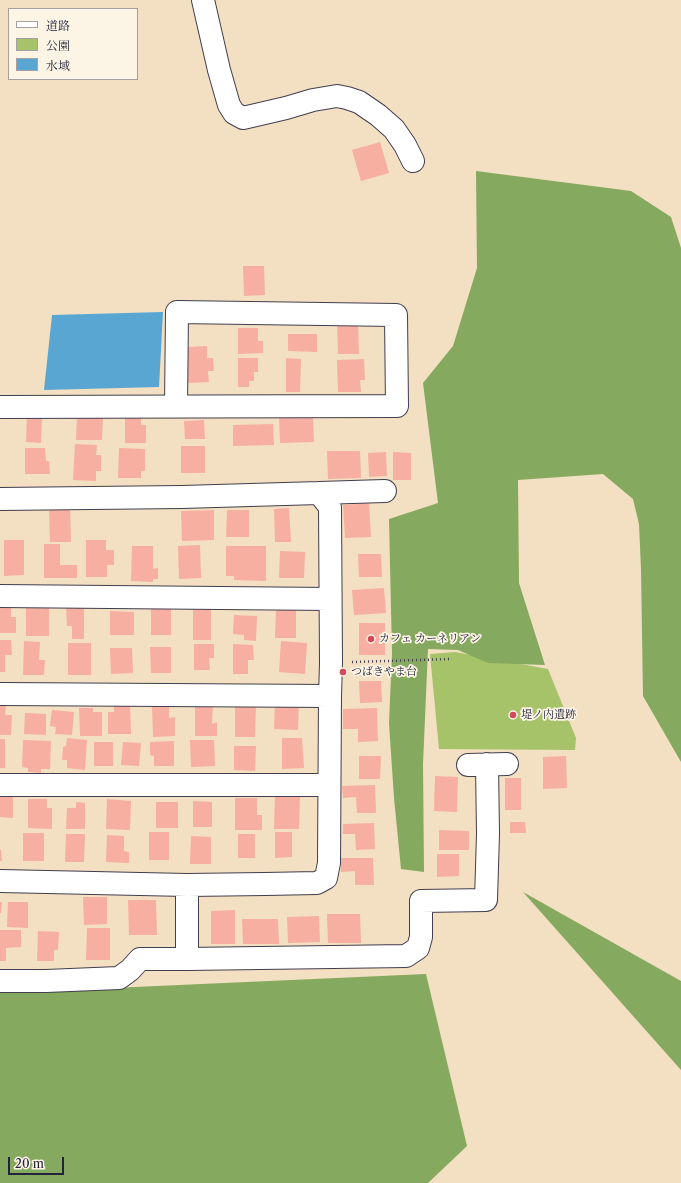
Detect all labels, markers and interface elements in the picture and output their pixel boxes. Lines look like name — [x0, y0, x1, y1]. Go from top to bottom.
legend — [8, 8, 138, 80]
text: 道路 — [46, 18, 70, 33]
text: 公園 — [46, 38, 70, 53]
text: 水域 — [46, 58, 70, 73]
place label: カフェ カーネリアン — [379, 632, 481, 646]
marker: カフェ カーネリアン — [366, 634, 376, 644]
place label: つばきやま台 — [351, 665, 417, 679]
marker: つばきやま台 — [338, 667, 348, 677]
place label: 堤ノ内遺跡 — [521, 708, 576, 722]
marker: 堤ノ内遺跡 — [508, 710, 518, 720]
scale bar — [10, 1149, 66, 1175]
text: 20 m — [15, 1156, 44, 1171]

